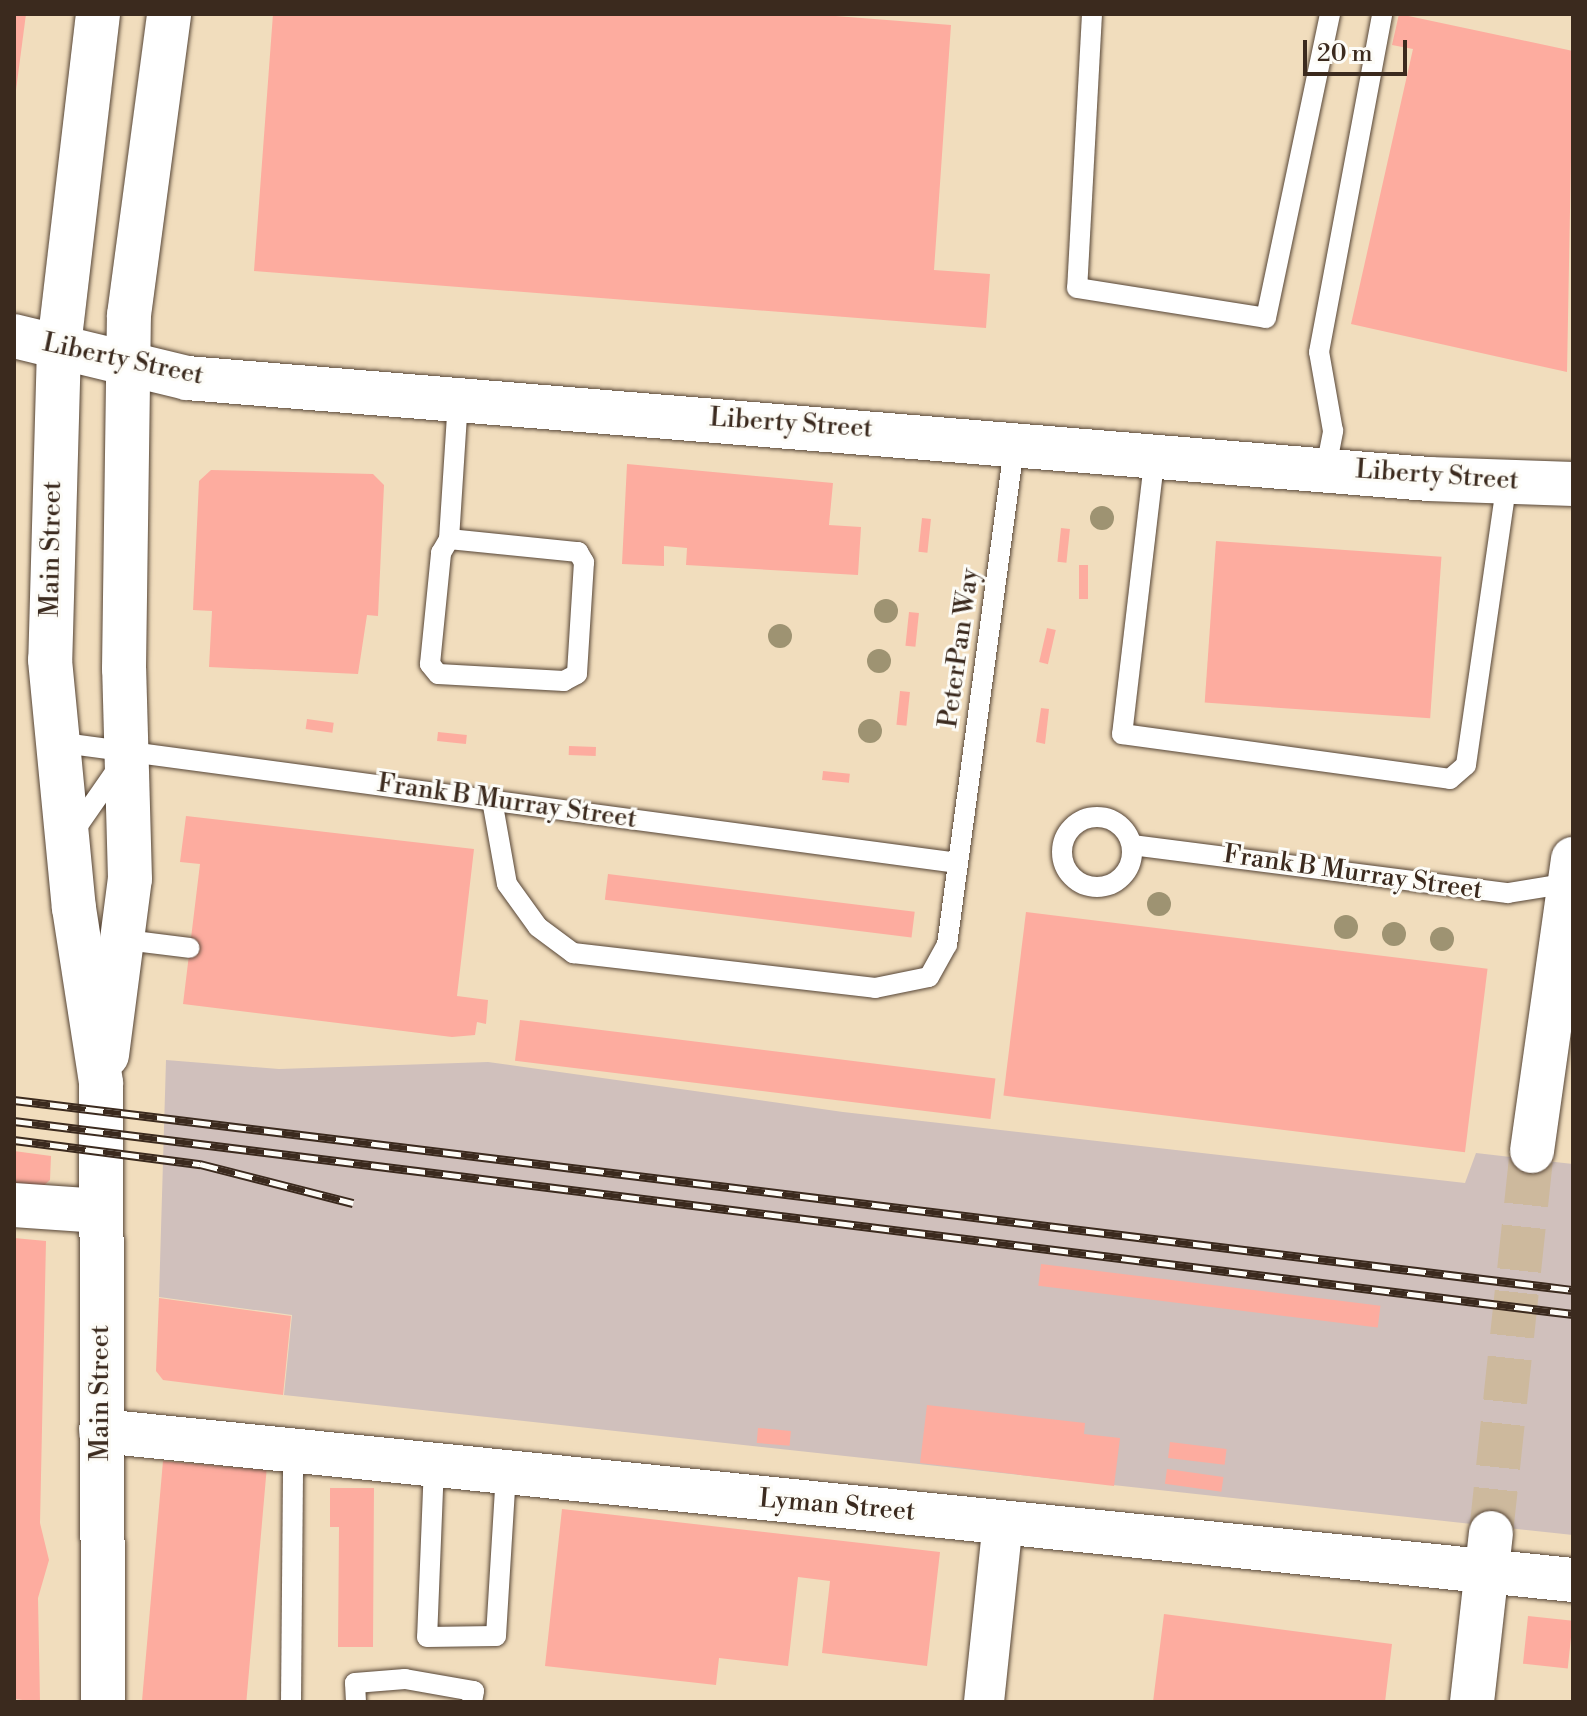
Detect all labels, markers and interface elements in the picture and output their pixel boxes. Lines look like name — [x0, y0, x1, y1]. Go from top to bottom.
scale bar — [1307, 24, 1411, 74]
text: 20 m — [1317, 39, 1373, 69]
street label: Liberty Street — [40, 328, 206, 392]
street label: Liberty Street — [708, 403, 874, 445]
street label: Liberty Street — [1354, 455, 1520, 497]
street label: Main Street — [35, 481, 69, 617]
street label: PeterPan Way — [933, 566, 987, 730]
street label: Frank B Murray Street — [375, 768, 639, 836]
street label: Frank B Murray Street — [1221, 839, 1485, 907]
street label: Main Street — [85, 1325, 117, 1461]
street label: Lyman Street — [758, 1484, 916, 1528]

